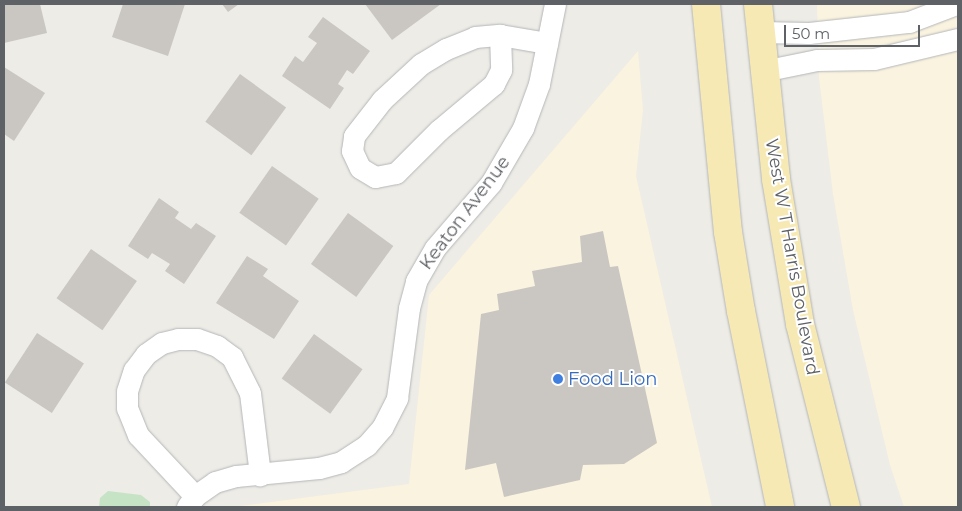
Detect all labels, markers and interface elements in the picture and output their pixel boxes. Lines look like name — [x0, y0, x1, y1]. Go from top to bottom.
scale bar — [787, 15, 923, 47]
text: 50 m — [792, 24, 830, 43]
street label: West W T Harris Boulevard — [761, 137, 823, 377]
street label: Keaton Avenue — [415, 152, 515, 274]
place label: Food Lion — [568, 368, 657, 390]
marker: Food Lion — [552, 373, 564, 385]

